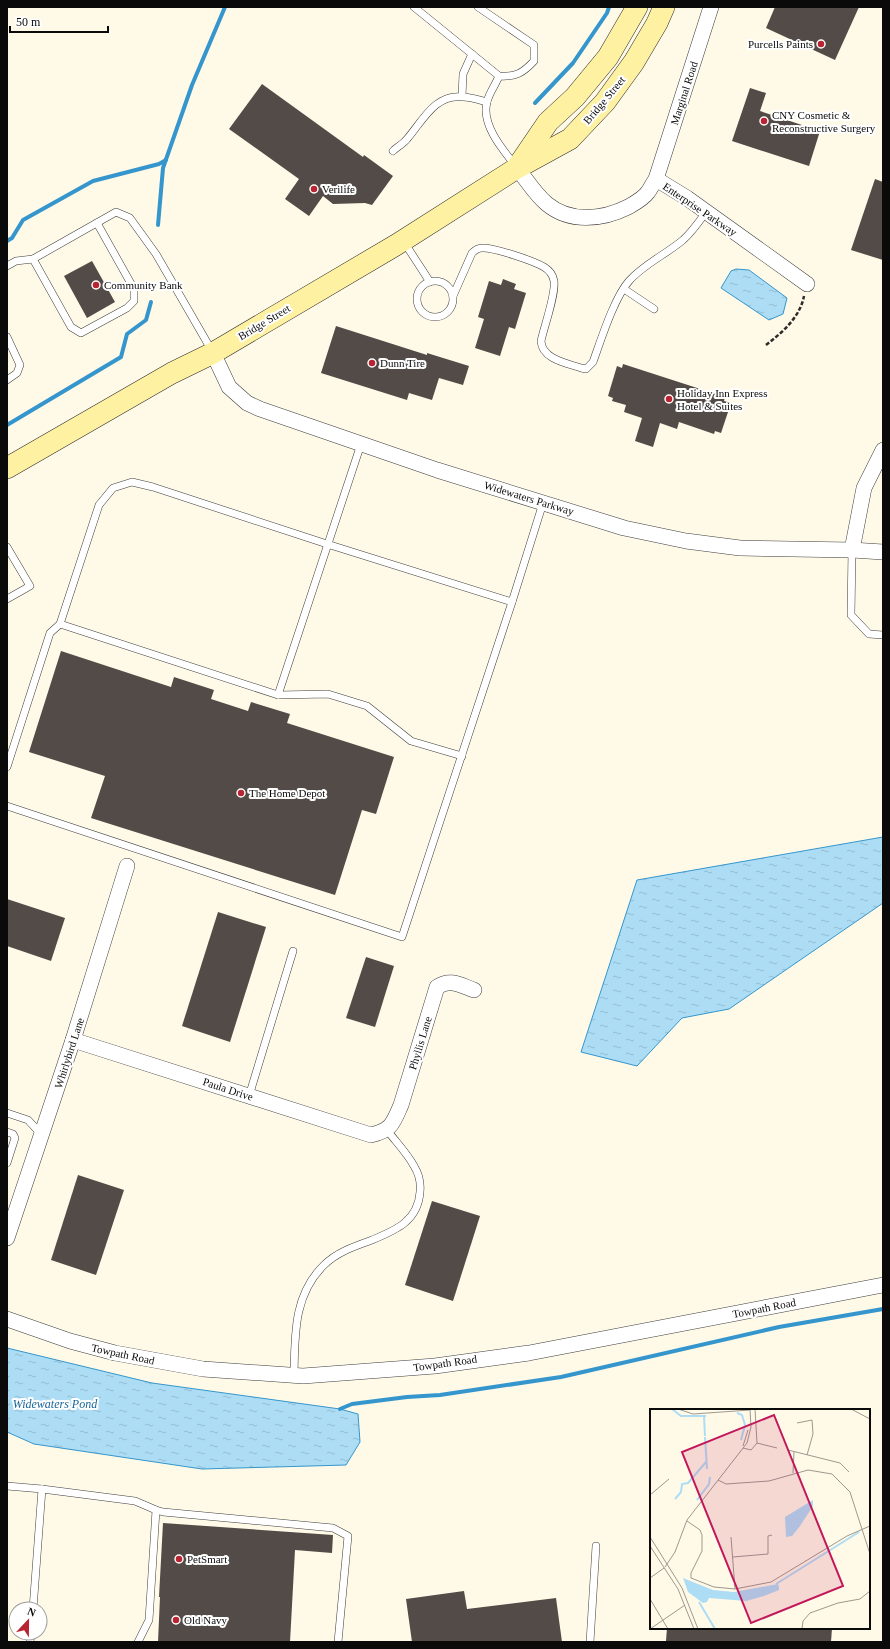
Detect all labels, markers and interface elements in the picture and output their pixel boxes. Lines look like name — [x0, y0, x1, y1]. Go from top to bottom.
scale bar — [10, 8, 108, 34]
text: 50 m — [16, 15, 41, 29]
place label: Purcells Paints — [748, 38, 813, 50]
marker: Purcells Paints — [816, 39, 826, 49]
street label: Marginal Road — [668, 59, 700, 126]
street label: Bridge Street — [581, 74, 627, 126]
place label: CNY Cosmetic & Reconstructive Surgery — [772, 109, 876, 134]
marker: CNY Cosmetic & Reconstructive Surgery — [759, 116, 769, 126]
street label: Enterprise Parkway — [661, 180, 740, 238]
place label: Verilife — [322, 183, 355, 195]
marker: Verilife — [309, 184, 319, 194]
place label: Community Bank — [104, 279, 183, 291]
marker: Community Bank — [91, 280, 101, 290]
street label: Bridge Street — [236, 302, 292, 342]
place label: Dunn Tire — [380, 357, 425, 369]
marker: Dunn Tire — [367, 358, 377, 368]
place label: Holiday Inn Express Hotel & Suites — [677, 387, 767, 412]
marker: Holiday Inn Express Hotel & Suites — [664, 394, 674, 404]
street label: Widewaters Parkway — [483, 479, 576, 518]
place label: The Home Depot — [249, 787, 325, 799]
marker: The Home Depot — [236, 788, 246, 798]
street label: Phyllis Lane — [406, 1015, 434, 1071]
street label: Whirlybird Lane — [52, 1016, 86, 1090]
street label: Paula Drive — [201, 1075, 255, 1103]
street label: Towpath Road — [731, 1296, 797, 1320]
street label: Towpath Road — [90, 1341, 156, 1367]
street label: Towpath Road — [412, 1353, 478, 1373]
water label: Widewaters Pond — [13, 1397, 98, 1411]
inset map — [650, 1409, 870, 1629]
place label: PetSmart — [187, 1553, 227, 1565]
marker: PetSmart — [174, 1554, 184, 1564]
north arrow — [8, 1601, 48, 1641]
text: N — [26, 1605, 38, 1619]
place label: Old Navy — [184, 1614, 228, 1626]
marker: Old Navy — [171, 1615, 181, 1625]

